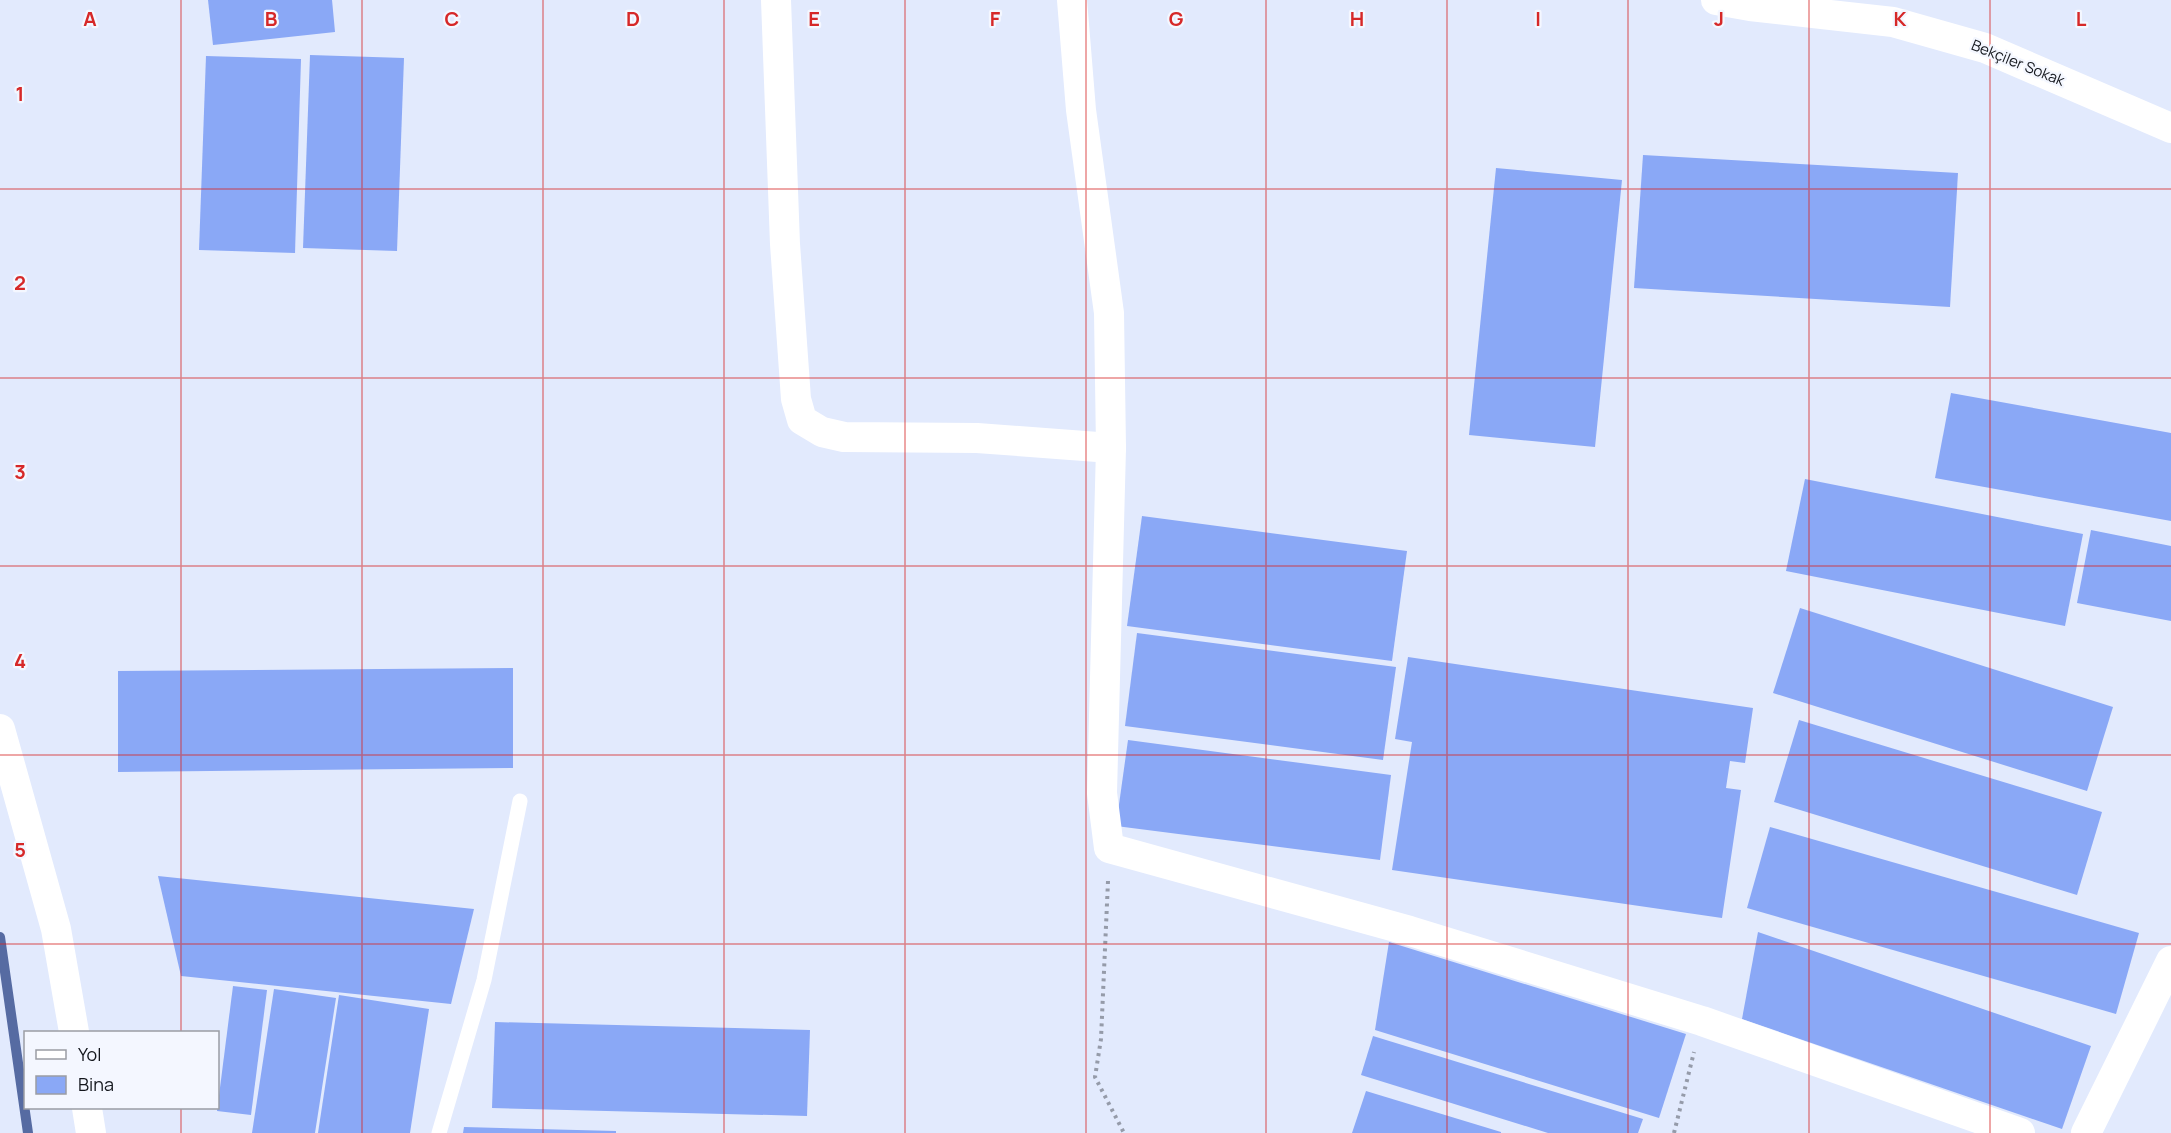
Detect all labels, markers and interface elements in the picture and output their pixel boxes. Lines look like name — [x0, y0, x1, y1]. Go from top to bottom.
text: A — [83, 5, 97, 32]
text: B — [265, 5, 278, 32]
text: C — [445, 5, 459, 32]
text: D — [626, 5, 640, 32]
text: E — [808, 5, 820, 32]
text: F — [990, 5, 1001, 32]
text: G — [1169, 5, 1184, 32]
text: H — [1350, 5, 1364, 32]
text: I — [1535, 5, 1541, 32]
text: J — [1714, 5, 1724, 32]
text: K — [1894, 5, 1907, 32]
text: L — [2076, 5, 2087, 32]
street label: Bekçiler Sokak — [1968, 34, 2068, 91]
text: 1 — [16, 80, 24, 107]
text: 2 — [14, 269, 26, 296]
text: 3 — [14, 458, 26, 485]
text: 4 — [14, 647, 26, 674]
text: 5 — [14, 836, 26, 863]
legend — [24, 1031, 219, 1109]
text: Yol — [78, 1042, 101, 1066]
text: Bina — [78, 1072, 114, 1096]

